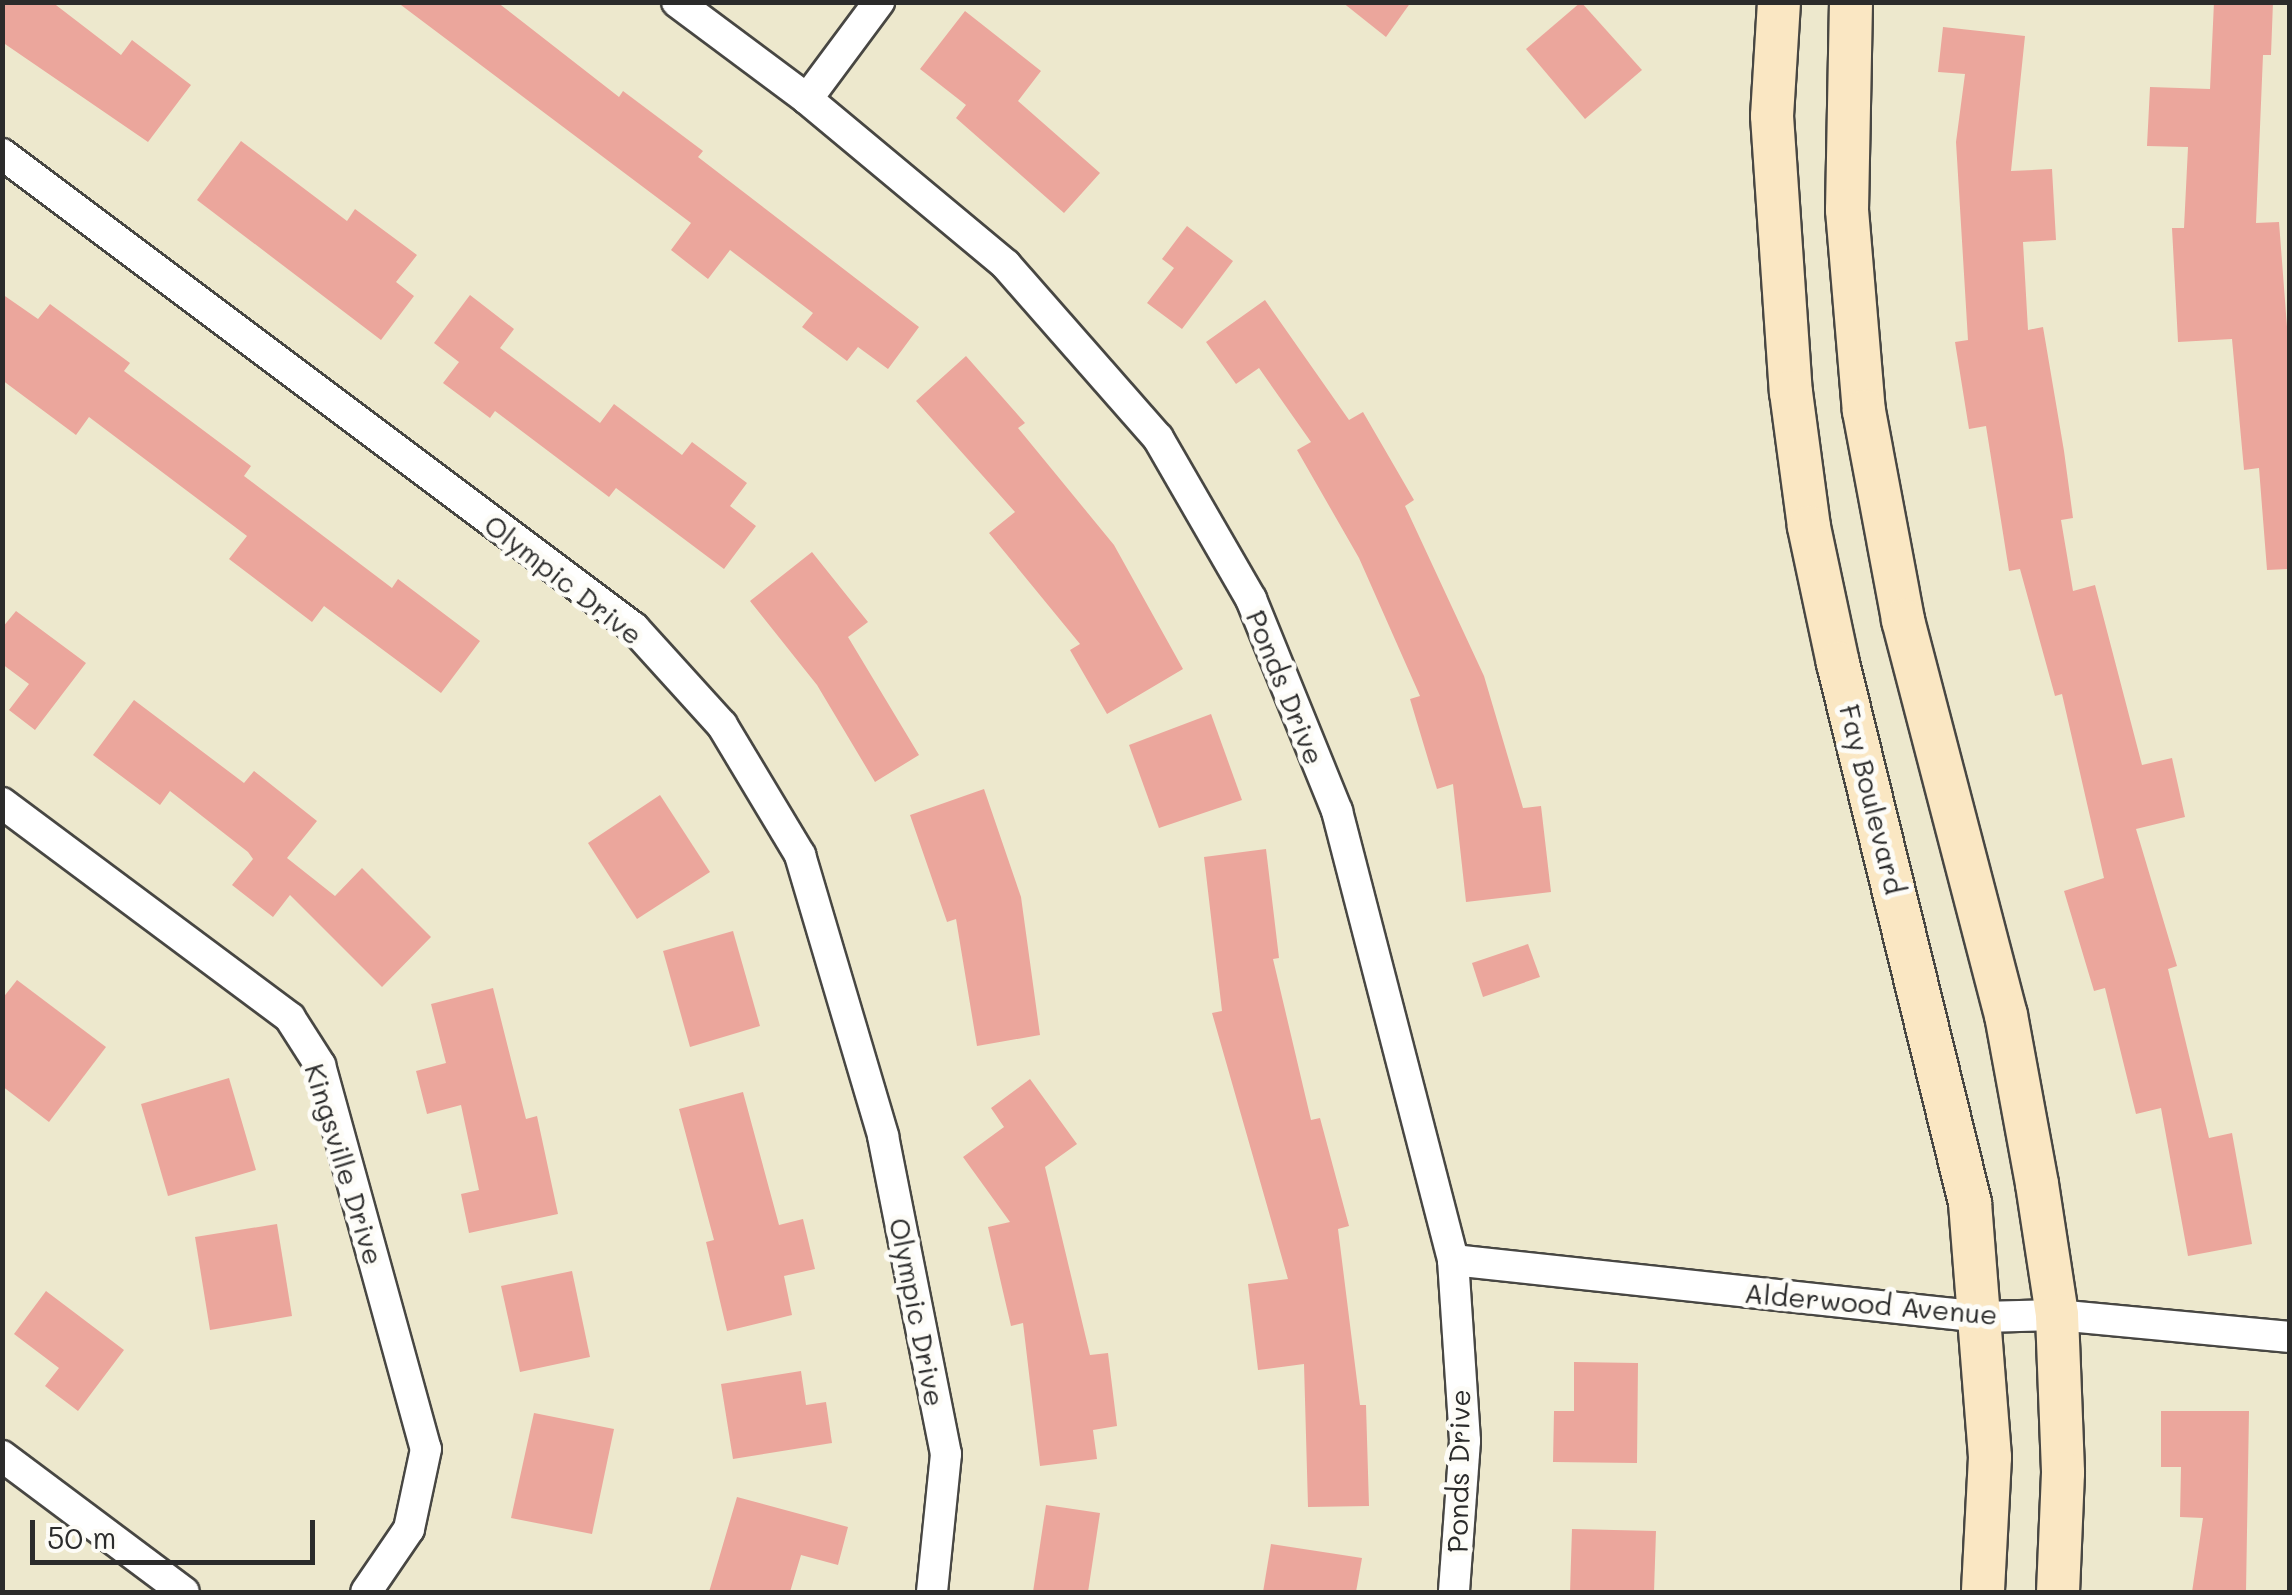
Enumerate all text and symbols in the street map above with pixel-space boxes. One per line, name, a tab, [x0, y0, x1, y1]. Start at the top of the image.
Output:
street label: Olympic Drive	[478, 507, 650, 651]
street label: Ponds Drive	[1240, 605, 1332, 769]
street label: Fay Boulevard	[1833, 701, 1913, 897]
street label: Kingsville Drive	[298, 1059, 392, 1269]
street label: Olympic Drive	[883, 1215, 953, 1409]
street label: Alderwood Avenue	[1743, 1275, 1999, 1331]
street label: Ponds Drive	[1440, 1389, 1476, 1553]
scale bar	[35, 1500, 320, 1562]
text: 50 m	[47, 1517, 117, 1557]

